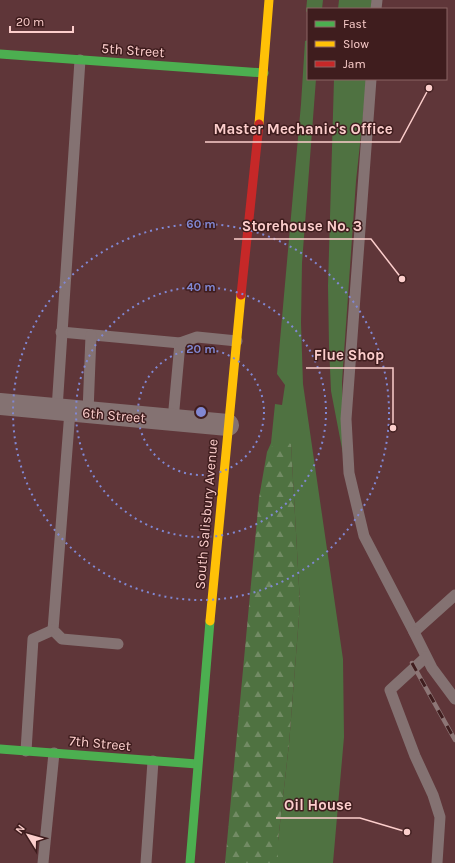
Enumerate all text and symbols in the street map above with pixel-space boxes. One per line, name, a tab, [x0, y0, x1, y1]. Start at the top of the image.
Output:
scale bar	[10, 8, 73, 34]
legend	[307, 8, 447, 80]
text: 20 m	[16, 15, 44, 29]
text: Fast	[343, 17, 367, 31]
text: Slow	[343, 37, 369, 51]
street label: 5th Street	[101, 40, 165, 61]
text: Jam	[343, 57, 366, 71]
callout: Master Mechanic's Office	[205, 115, 400, 142]
text: Master Mechanic's Office	[213, 120, 393, 138]
callout: Storehouse No. 3	[234, 212, 371, 239]
text: 60 m	[186, 217, 216, 231]
text: Storehouse No. 3	[242, 217, 362, 235]
text: 40 m	[186, 280, 216, 294]
callout: Flue Shop	[306, 341, 393, 368]
text: 20 m	[186, 342, 216, 356]
text: Flue Shop	[314, 346, 384, 364]
street label: 6th Street	[82, 404, 146, 427]
centre of rings	[194, 405, 208, 419]
street label: South Salisbury Avenue	[191, 438, 222, 590]
street label: 7th Street	[68, 732, 132, 755]
callout: Oil House	[276, 791, 360, 818]
text: Oil House	[284, 796, 352, 814]
north arrow	[8, 815, 48, 855]
text: N	[13, 822, 28, 836]

